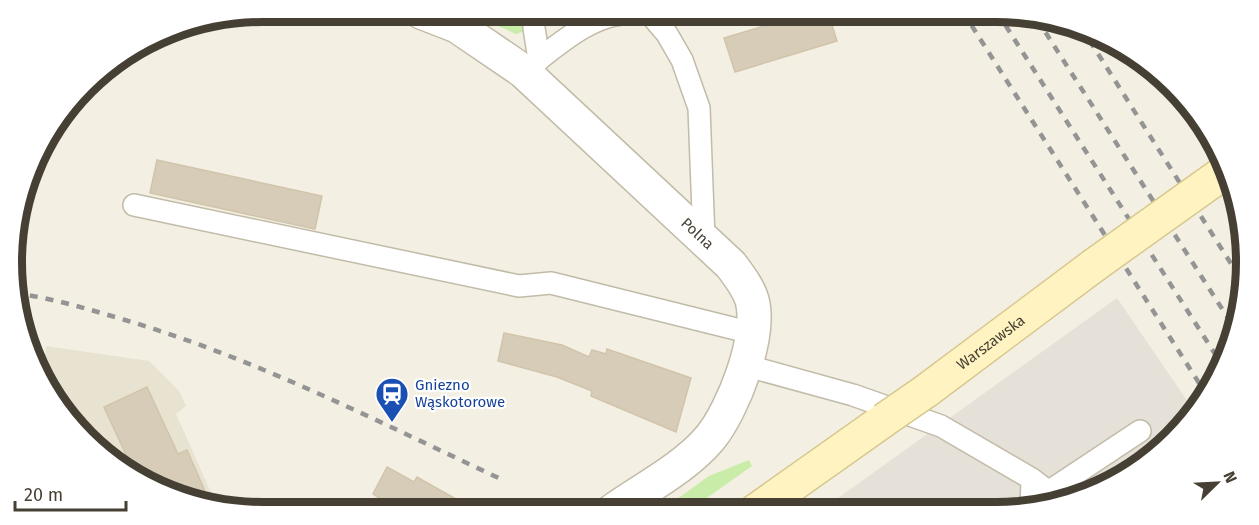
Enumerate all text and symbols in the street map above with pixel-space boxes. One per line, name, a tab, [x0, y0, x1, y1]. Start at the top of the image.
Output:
street label: Polna	[677, 214, 718, 253]
street label: Warszawska	[953, 311, 1028, 374]
station icon: Gniezno Wąskotorowe	[374, 376, 410, 423]
place label: Gniezno Wąskotorowe	[415, 376, 505, 411]
north arrow	[1187, 453, 1247, 513]
text: N	[1219, 468, 1241, 486]
scale bar	[15, 474, 126, 512]
text: 20 m	[24, 484, 63, 506]

